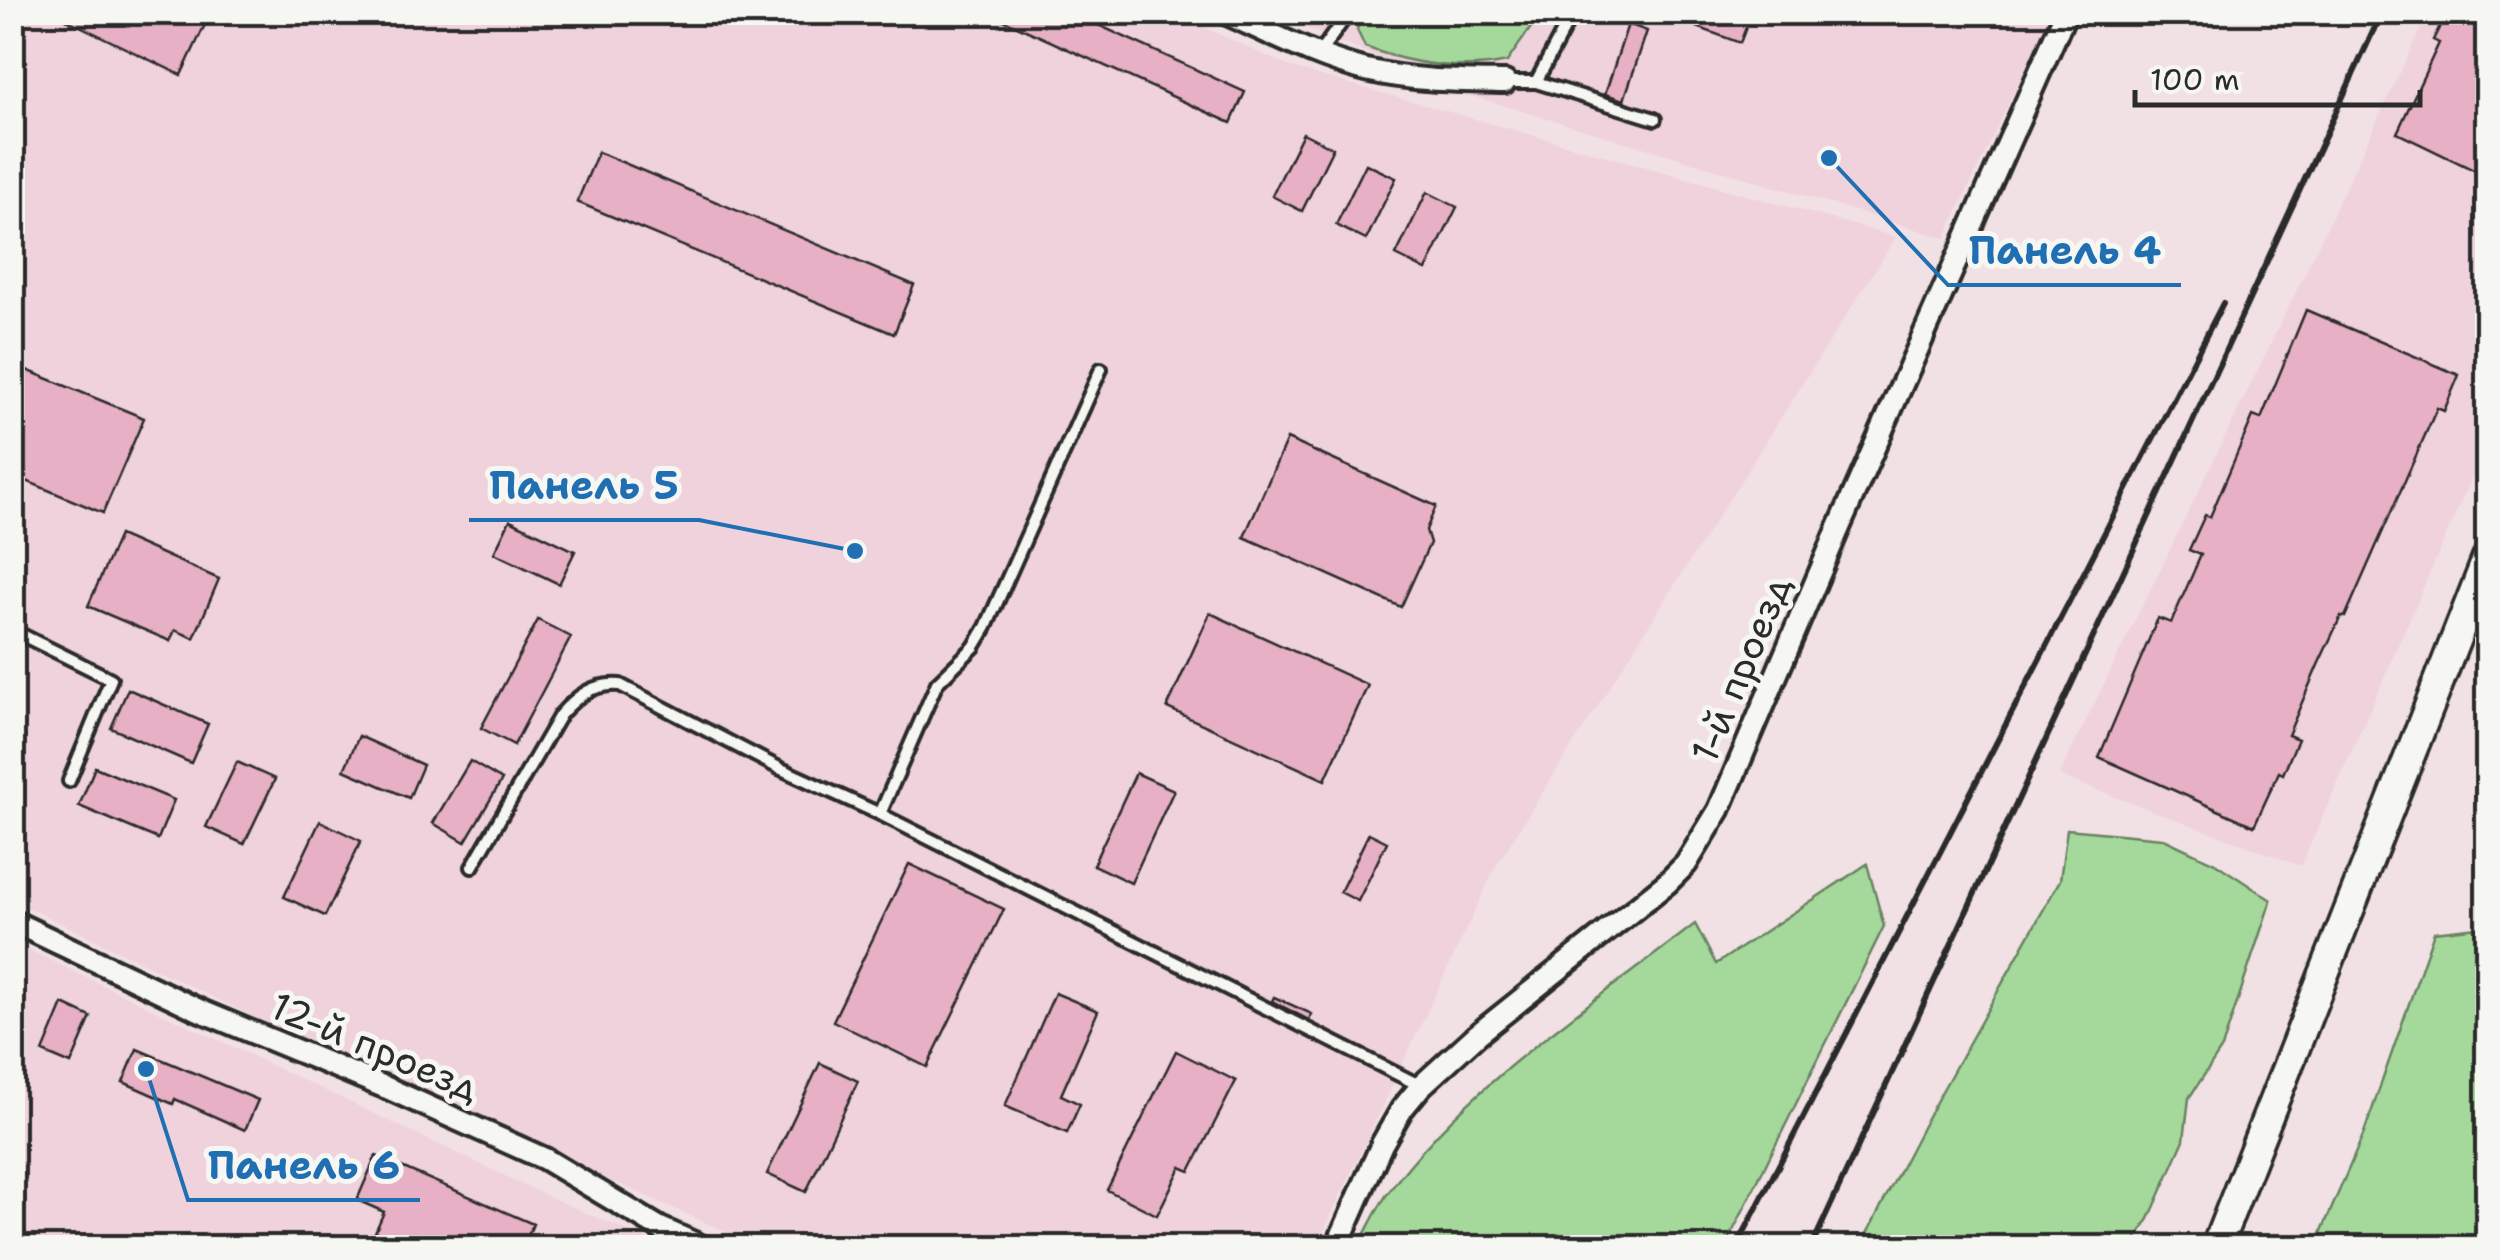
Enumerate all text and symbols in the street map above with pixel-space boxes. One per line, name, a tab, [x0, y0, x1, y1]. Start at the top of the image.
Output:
scale bar	[2135, 45, 2420, 107]
text: 100 m	[2150, 59, 2240, 100]
callout: Панель 4	[1948, 215, 2181, 285]
text: Панель 4	[1969, 223, 2161, 277]
callout: Панель 5	[469, 450, 699, 520]
text: Панель 5	[489, 458, 679, 512]
street label: 1-й проезд	[1678, 568, 1803, 770]
street label: 12-й проезд	[263, 980, 487, 1113]
callout: Панель 6	[188, 1130, 420, 1200]
text: Панель 6	[208, 1138, 400, 1192]

